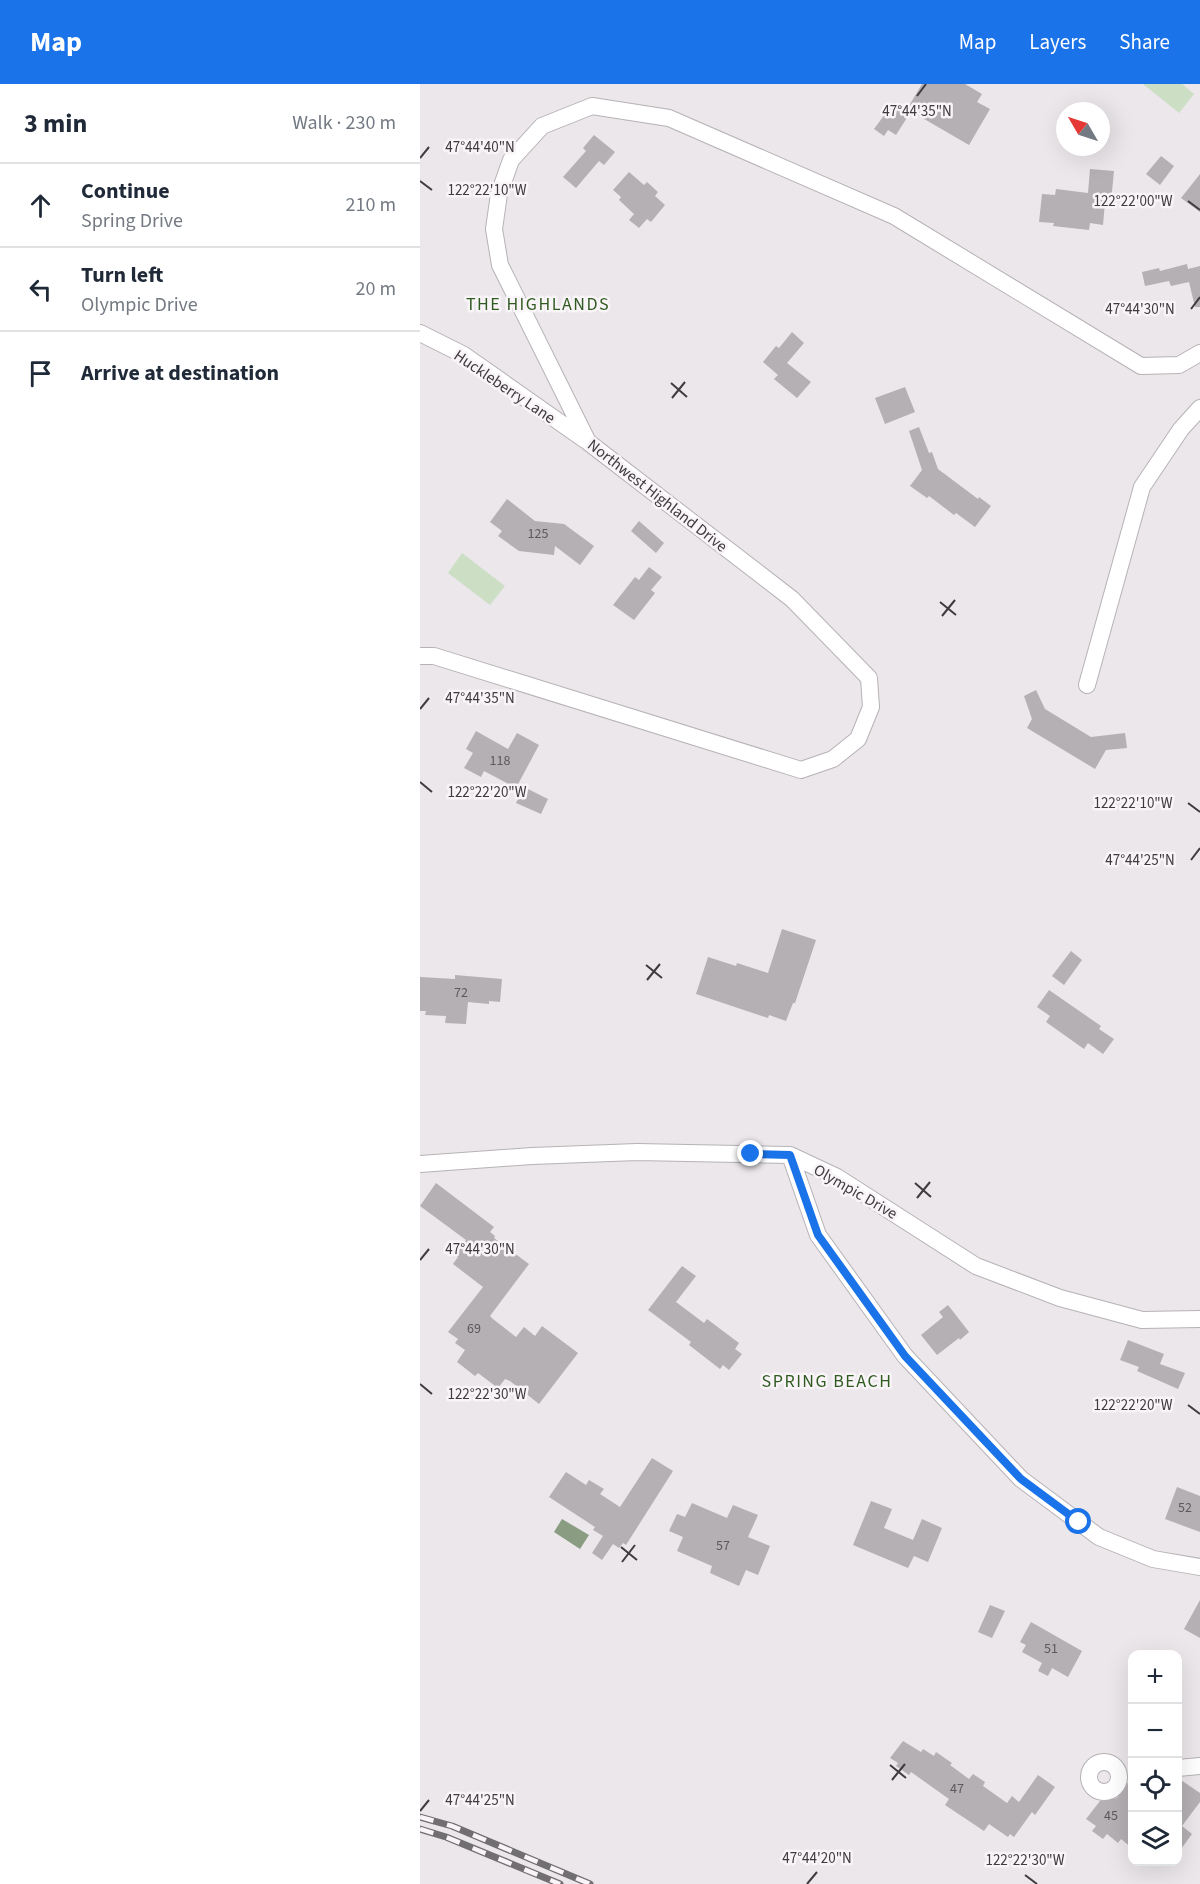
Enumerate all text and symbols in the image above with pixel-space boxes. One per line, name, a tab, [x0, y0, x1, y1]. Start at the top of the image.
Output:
text: Map	[30, 22, 82, 62]
text: Map	[959, 27, 996, 57]
text: Layers	[1029, 27, 1086, 57]
text: Share	[1119, 27, 1170, 57]
text: 47°44'35"N	[882, 101, 952, 122]
north arrow	[1056, 102, 1110, 156]
text: 3 min	[24, 105, 87, 142]
text: Walk · 230 m	[292, 109, 396, 137]
text: 47°44'40"N	[445, 137, 515, 158]
text: Continue	[81, 175, 170, 207]
text: 122°22'10"W	[447, 180, 527, 201]
icon: ahead	[24, 189, 57, 222]
text: 210 m	[346, 191, 396, 219]
text: 122°22'00"W	[1093, 191, 1173, 212]
text: Spring Drive	[81, 207, 183, 235]
text: Turn left	[81, 259, 163, 291]
icon: left	[24, 273, 57, 306]
text: 20 m	[356, 275, 396, 303]
text: Olympic Drive	[81, 291, 198, 319]
district label: THE HIGHLANDS	[466, 292, 610, 317]
text: 47°44'30"N	[1105, 299, 1175, 320]
street label: Huckleberry Lane	[449, 345, 559, 429]
icon: arrive	[24, 357, 57, 390]
text: Arrive at destination	[81, 357, 279, 389]
street label: Northwest Highland Drive	[583, 434, 732, 557]
house number: 125	[528, 524, 548, 544]
text: 47°44'35"N	[445, 688, 515, 709]
house number: 118	[490, 751, 510, 771]
text: 122°22'20"W	[447, 782, 527, 803]
text: 122°22'10"W	[1093, 793, 1173, 814]
text: 47°44'25"N	[1105, 850, 1175, 871]
house number: 72	[454, 983, 468, 1003]
route end	[737, 1140, 763, 1166]
street label: Olympic Drive	[810, 1159, 902, 1225]
text: 47°44'30"N	[445, 1239, 515, 1260]
house number: 69	[467, 1319, 481, 1339]
district label: SPRING BEACH	[762, 1369, 892, 1394]
text: 122°22'30"W	[447, 1384, 527, 1405]
text: 122°22'20"W	[1093, 1395, 1173, 1416]
house number: 52	[1178, 1498, 1192, 1518]
route start	[1065, 1508, 1091, 1534]
house number: 57	[716, 1536, 730, 1556]
house number: 51	[1044, 1639, 1058, 1659]
map controls	[1128, 1650, 1182, 1866]
button: +	[1128, 1650, 1182, 1704]
button: −	[1128, 1704, 1182, 1758]
button: locate	[1128, 1758, 1182, 1812]
house number: 47	[950, 1779, 964, 1799]
text: 47°44'25"N	[445, 1790, 515, 1811]
house number: 45	[1104, 1806, 1118, 1826]
button: layers	[1128, 1812, 1182, 1866]
text: 47°44'20"N	[782, 1848, 852, 1869]
text: 122°22'30"W	[985, 1850, 1065, 1871]

